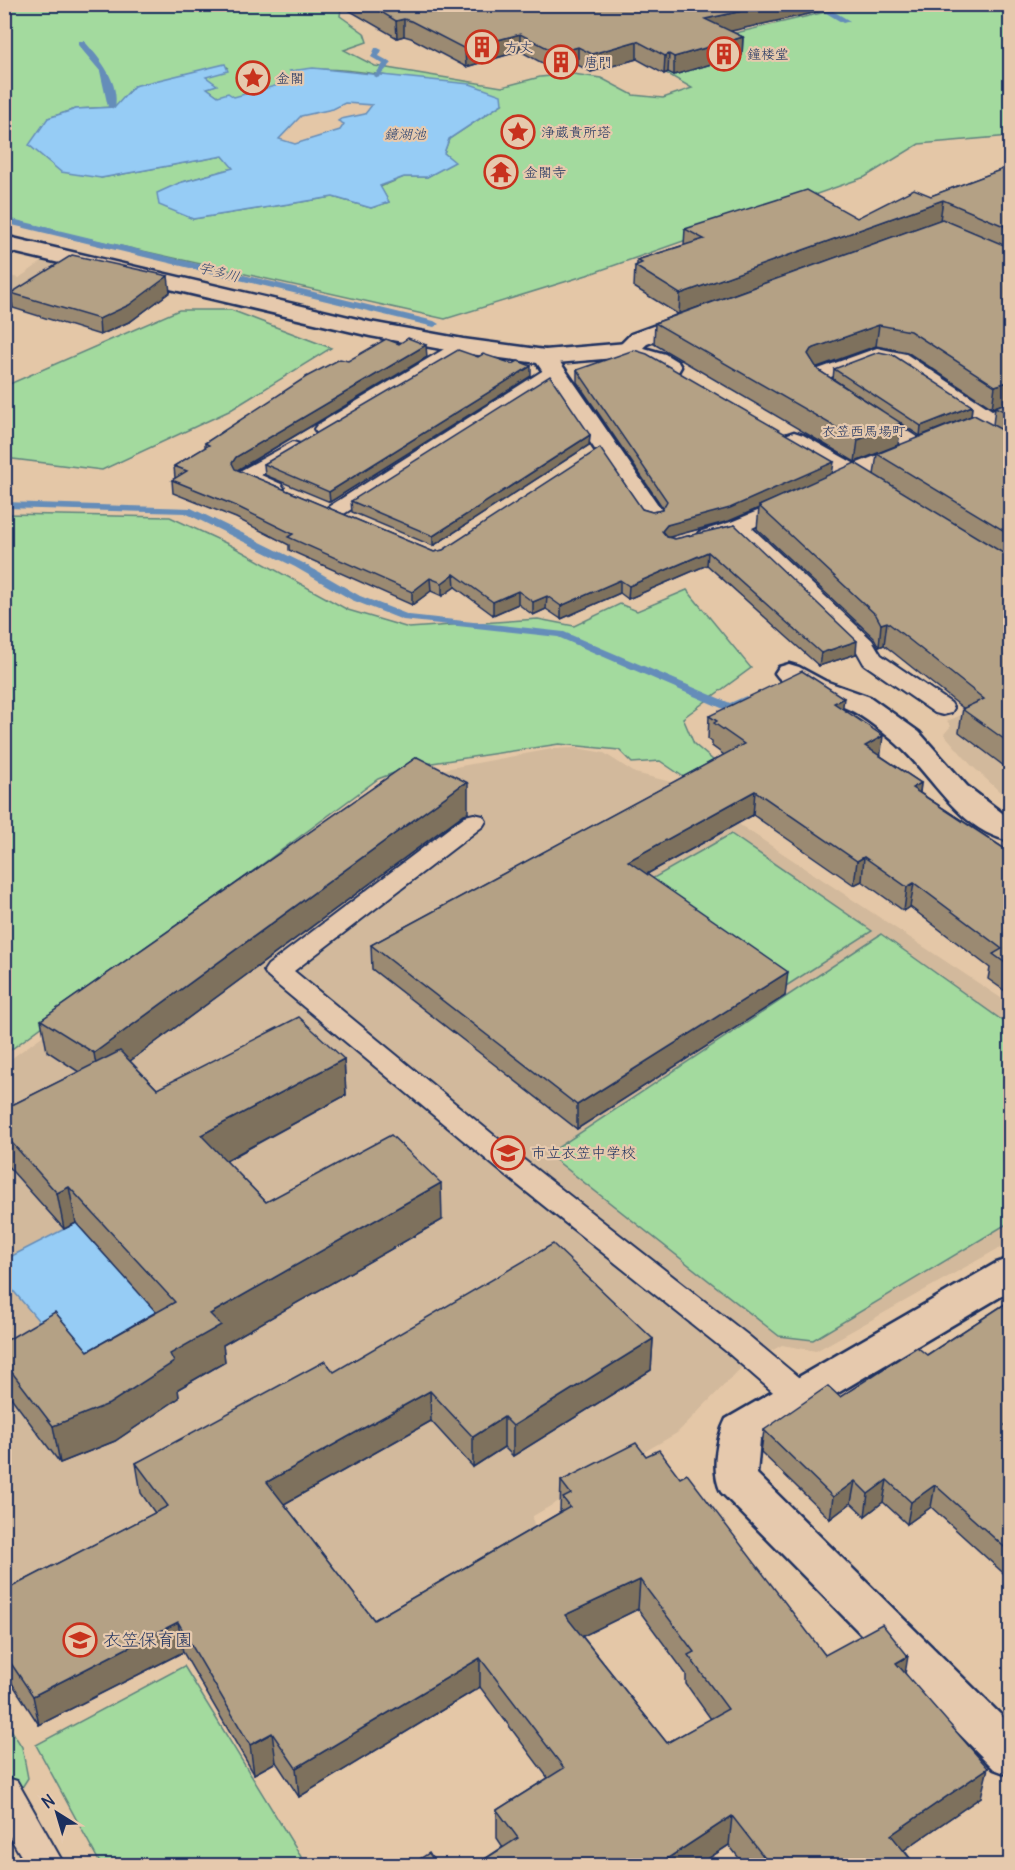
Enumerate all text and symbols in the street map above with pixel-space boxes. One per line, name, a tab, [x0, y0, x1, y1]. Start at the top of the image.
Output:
building icon: 方丈	[464, 29, 500, 65]
building icon: 鐘楼堂	[706, 36, 742, 72]
place label: 方丈	[505, 38, 533, 56]
building icon: 唐門	[543, 44, 579, 80]
place label: 鐘楼堂	[747, 45, 789, 63]
place label: 唐門	[584, 53, 612, 71]
place icon: 金閣	[235, 60, 271, 96]
place label: 金閣	[276, 69, 304, 87]
place icon: 浄蔵貴所塔	[500, 114, 536, 150]
place label: 浄蔵貴所塔	[541, 123, 611, 141]
water label: 鏡湖池	[384, 125, 427, 143]
temple icon: 金閣寺	[483, 154, 519, 190]
place label: 金閣寺	[524, 163, 566, 181]
water label: 宇多川	[196, 258, 242, 286]
district label: 衣笠西馬場町	[822, 422, 906, 440]
school or university icon: 市立衣笠中学校	[490, 1135, 526, 1171]
place label: 市立衣笠中学校	[531, 1143, 636, 1162]
school or university icon: 衣笠保育園	[62, 1622, 98, 1658]
place label: 衣笠保育園	[103, 1628, 193, 1651]
north arrow	[27, 1783, 87, 1843]
text: N	[38, 1790, 58, 1812]

